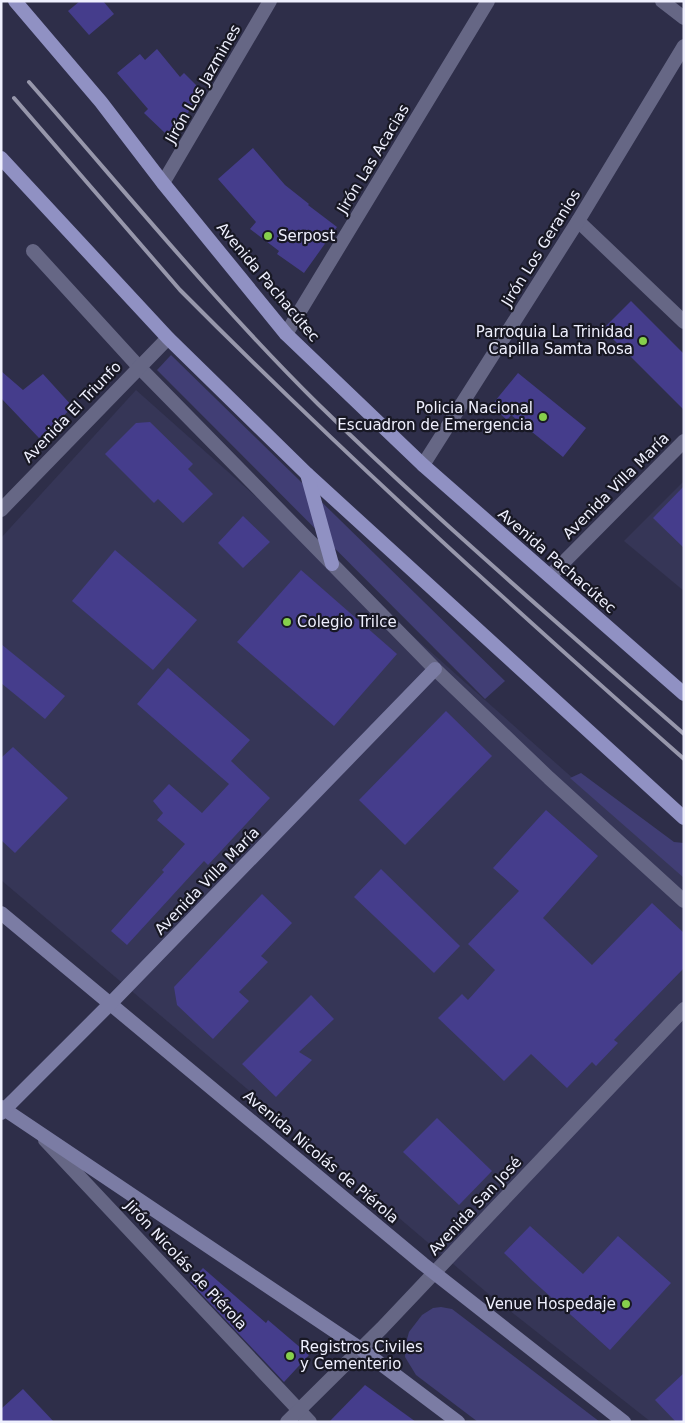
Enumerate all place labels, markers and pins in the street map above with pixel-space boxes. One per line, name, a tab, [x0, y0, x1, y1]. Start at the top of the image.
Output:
place label: Serpost	[278, 227, 335, 245]
marker: Serpost	[262, 230, 274, 242]
place label: Parroquia La Trinidad Capilla Samta Rosa	[476, 323, 633, 358]
marker: Parroquia La Trinidad Capilla Samta Rosa	[637, 335, 649, 347]
place label: Policia Nacional Escuadron de Emergencia	[337, 399, 533, 434]
marker: Policia Nacional Escuadron de Emergencia	[537, 411, 549, 423]
place label: Colegio Trilce	[297, 613, 397, 631]
marker: Colegio Trilce	[281, 616, 293, 628]
place label: Venue Hospedaje	[486, 1295, 616, 1313]
marker: Venue Hospedaje	[620, 1298, 632, 1310]
place label: Registros Civiles y Cementerio	[300, 1338, 423, 1373]
marker: Registros Civiles y Cementerio	[284, 1350, 296, 1362]

